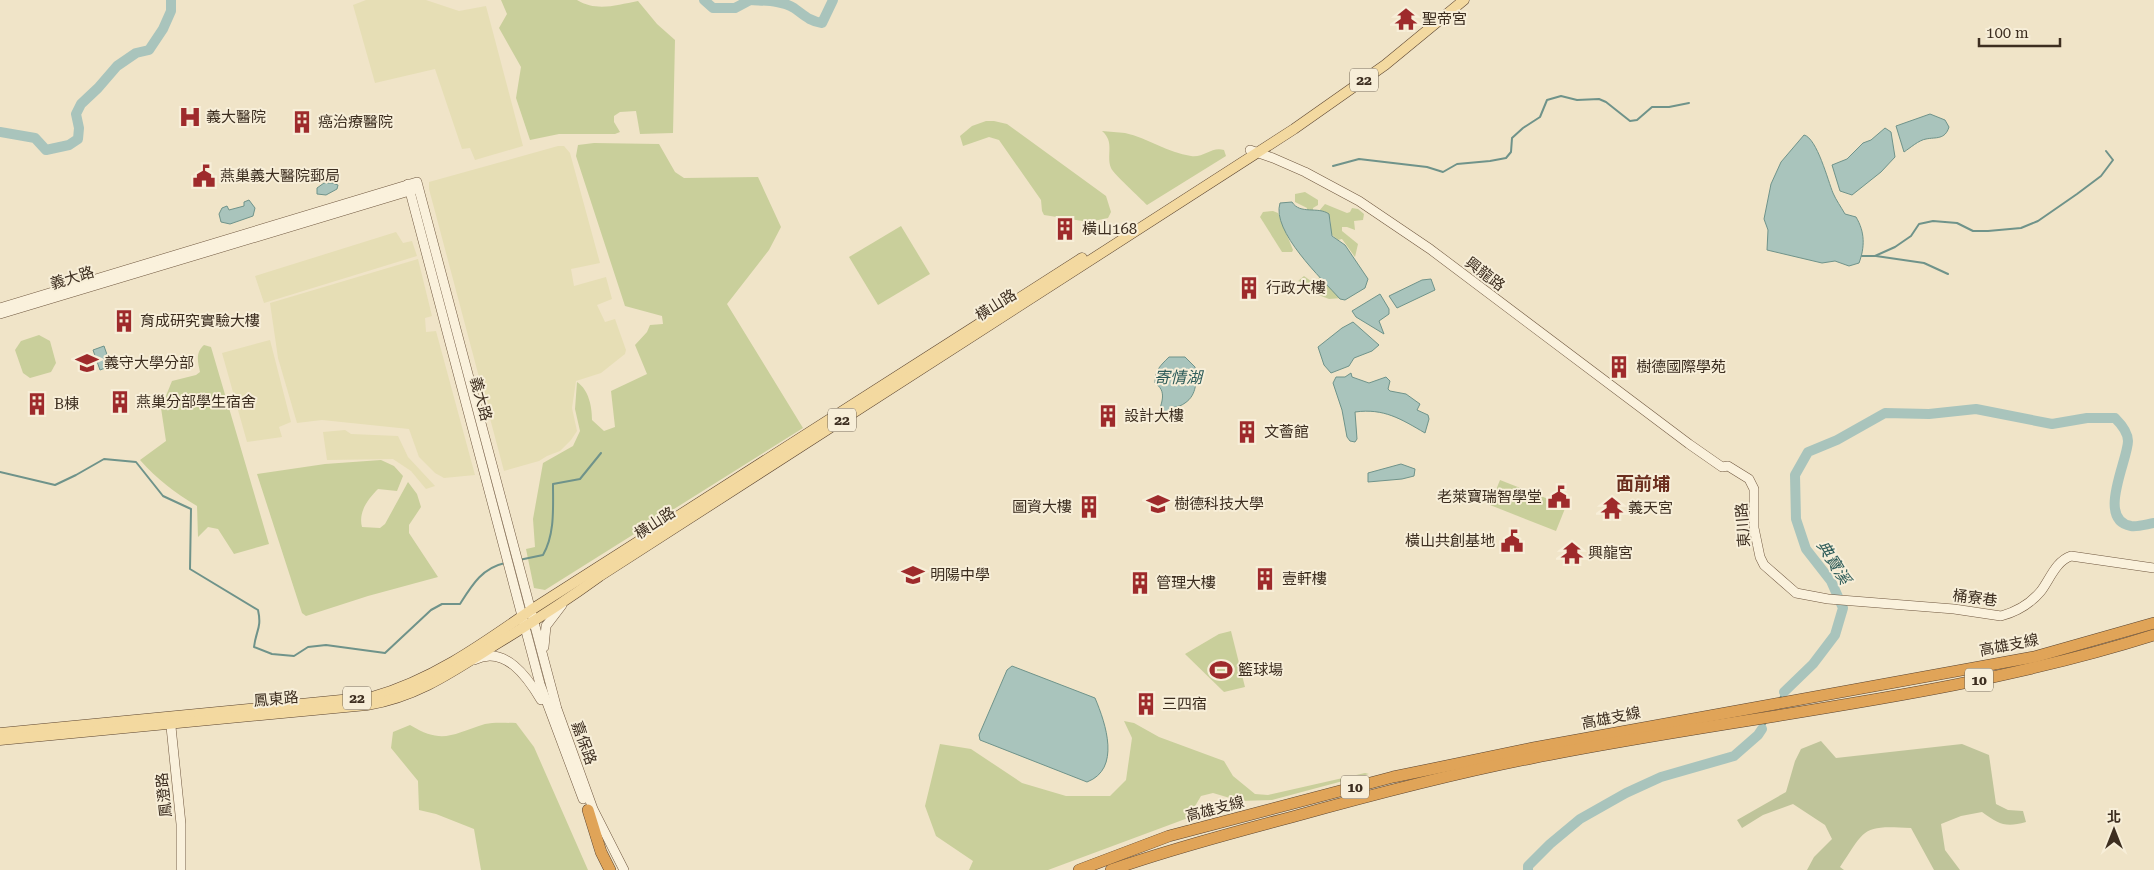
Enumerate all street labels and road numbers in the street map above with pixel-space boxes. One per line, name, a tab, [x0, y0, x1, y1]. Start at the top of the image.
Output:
road number: 22	[1350, 68, 1378, 92]
street label: 興龍路	[1462, 253, 1508, 295]
street label: 義大路	[48, 263, 96, 293]
street label: 橫山路	[972, 285, 1020, 325]
street label: 義大路	[466, 375, 496, 423]
road number: 22	[828, 408, 856, 432]
street label: 東川路	[1732, 502, 1754, 548]
street label: 橫山路	[631, 503, 679, 543]
street label: 桶寮巷	[1952, 586, 1998, 610]
street label: 高雄支線	[1978, 630, 2040, 660]
road number: 10	[1965, 668, 1993, 692]
road number: 22	[343, 686, 371, 710]
street label: 鳳東路	[253, 688, 299, 710]
street label: 高雄支線	[1580, 703, 1642, 733]
street label: 嘉保路	[568, 719, 600, 767]
street label: 鳳澄路	[153, 772, 175, 818]
road number: 10	[1341, 776, 1369, 799]
street label: 高雄支線	[1184, 793, 1246, 825]

